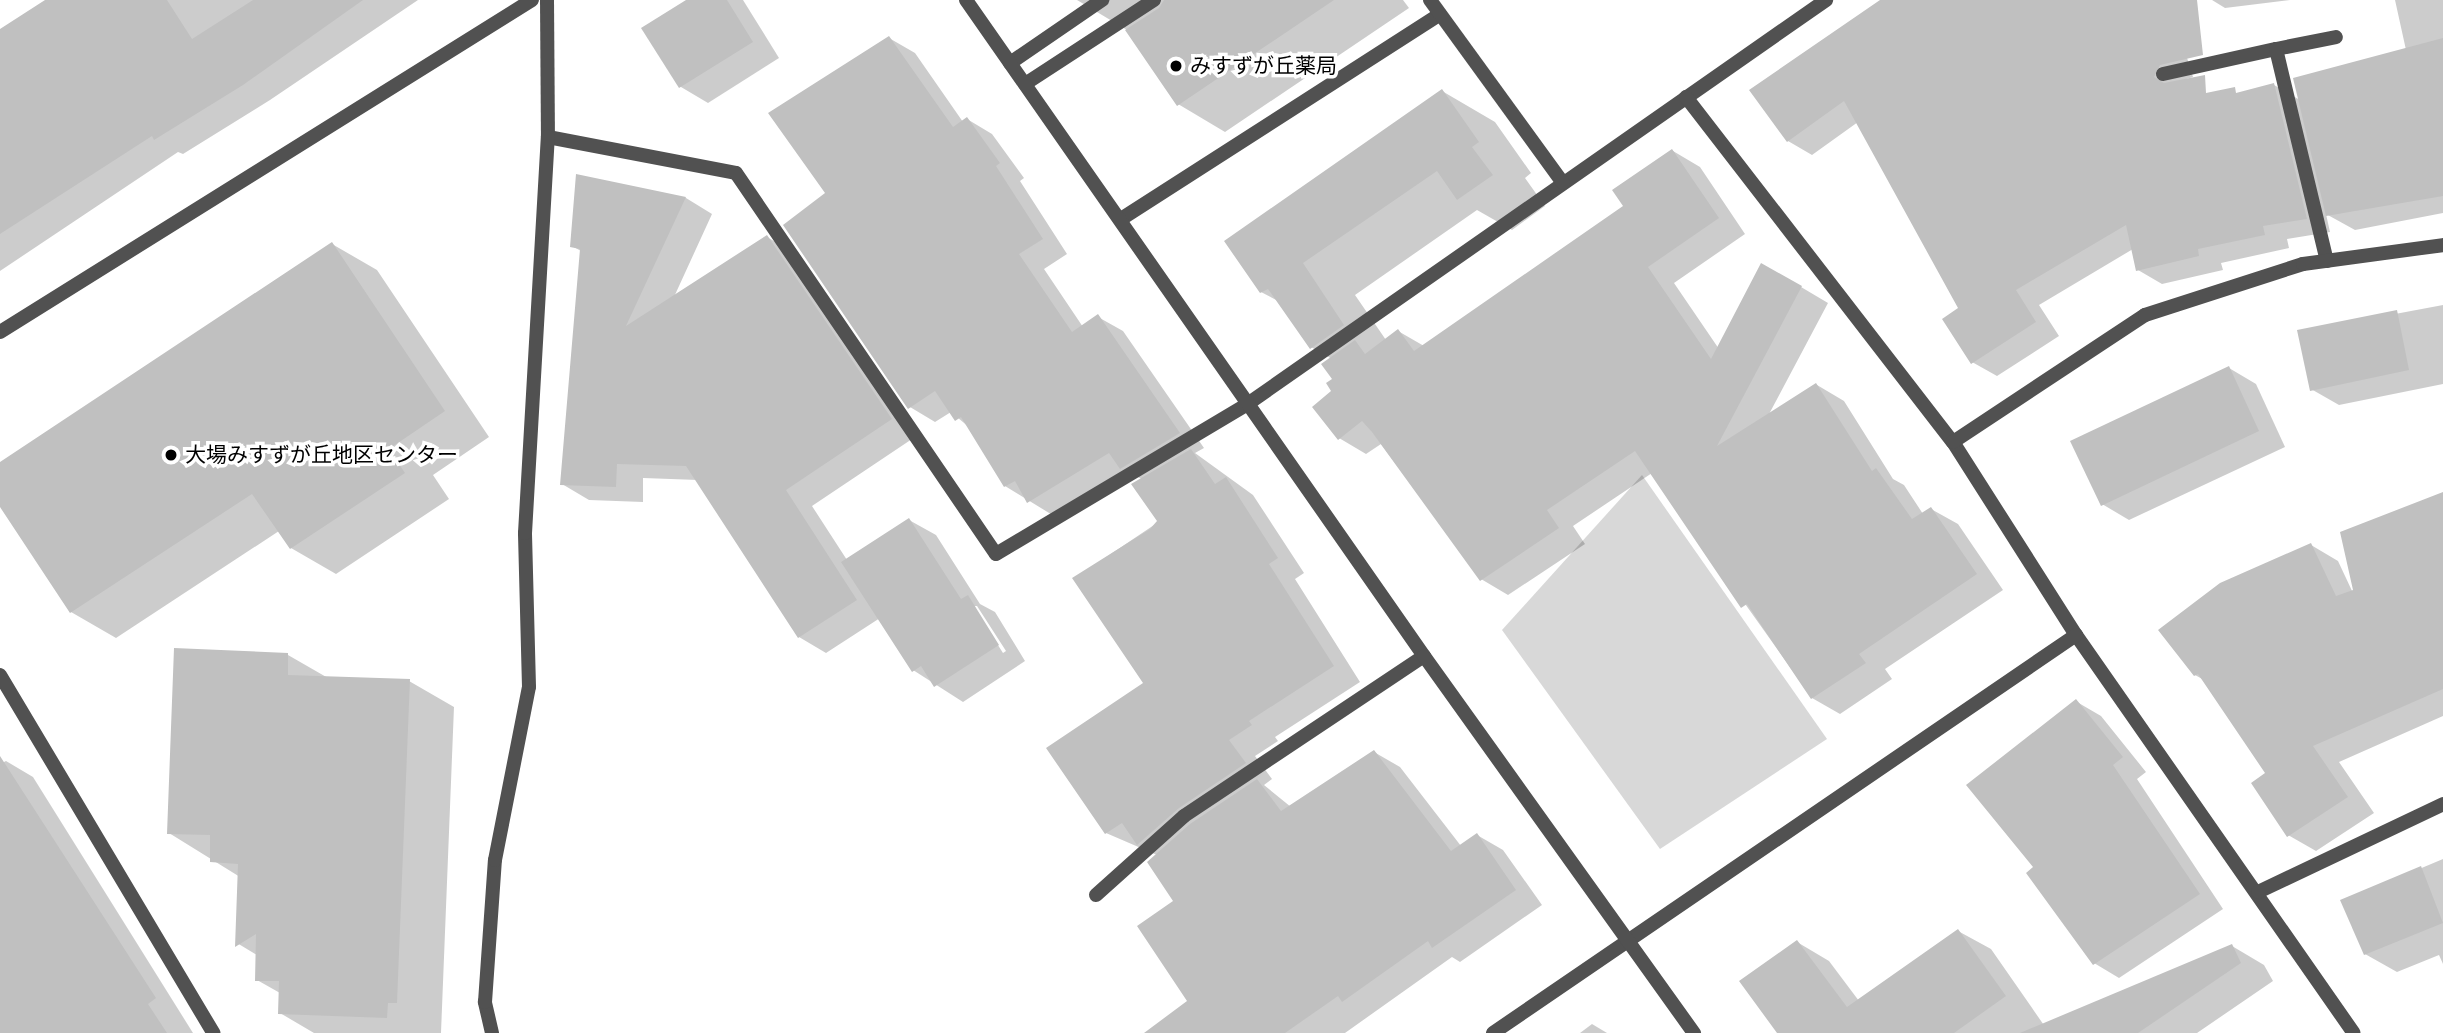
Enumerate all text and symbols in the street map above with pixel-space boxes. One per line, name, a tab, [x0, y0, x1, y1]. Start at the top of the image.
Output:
place label: みすずが丘薬局	[1190, 53, 1337, 79]
marker: みすずが丘薬局	[1168, 58, 1184, 74]
place label: 大場みすずが丘地区センター	[185, 442, 458, 468]
marker: 大場みすずが丘地区センター	[163, 447, 179, 463]

